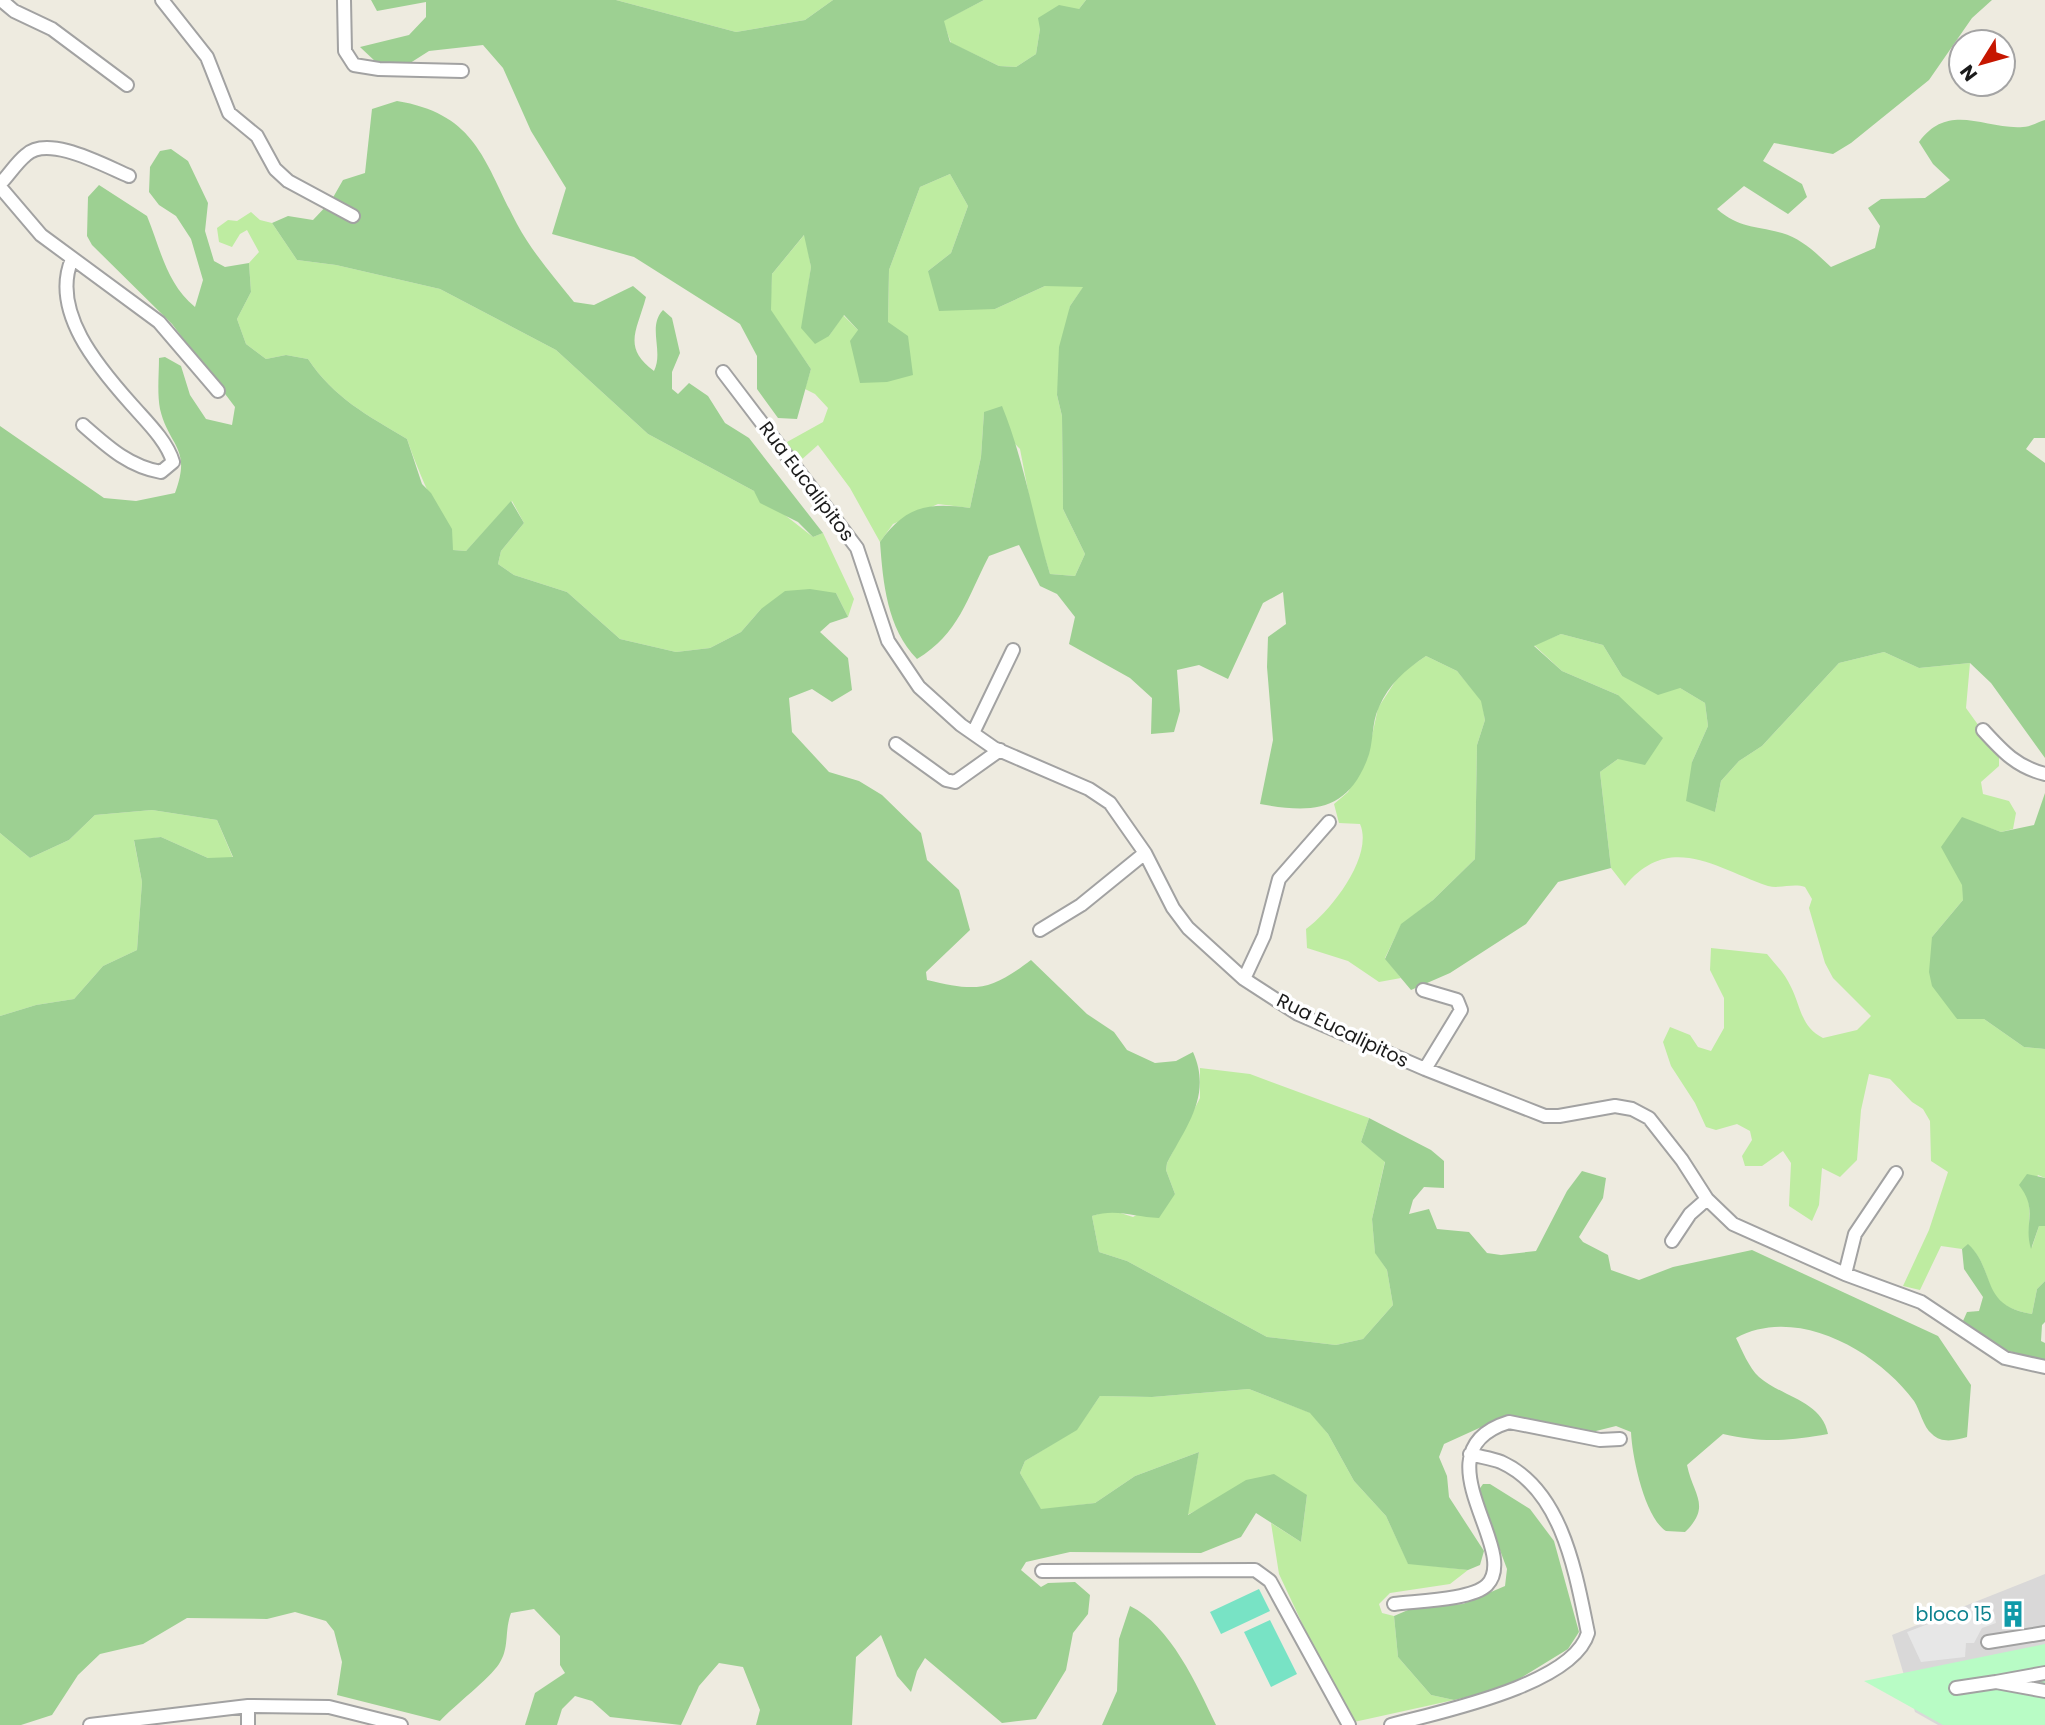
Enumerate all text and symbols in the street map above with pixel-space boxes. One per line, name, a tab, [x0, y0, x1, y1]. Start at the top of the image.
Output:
north arrow	[1947, 28, 2017, 98]
text: N	[1954, 59, 1984, 87]
street label: Rua Eucalipitos	[753, 416, 861, 547]
street label: Rua Eucalipitos	[1272, 987, 1413, 1074]
building icon: bloco 15	[1998, 1599, 2028, 1629]
place label: bloco 15	[1916, 1601, 1992, 1628]

